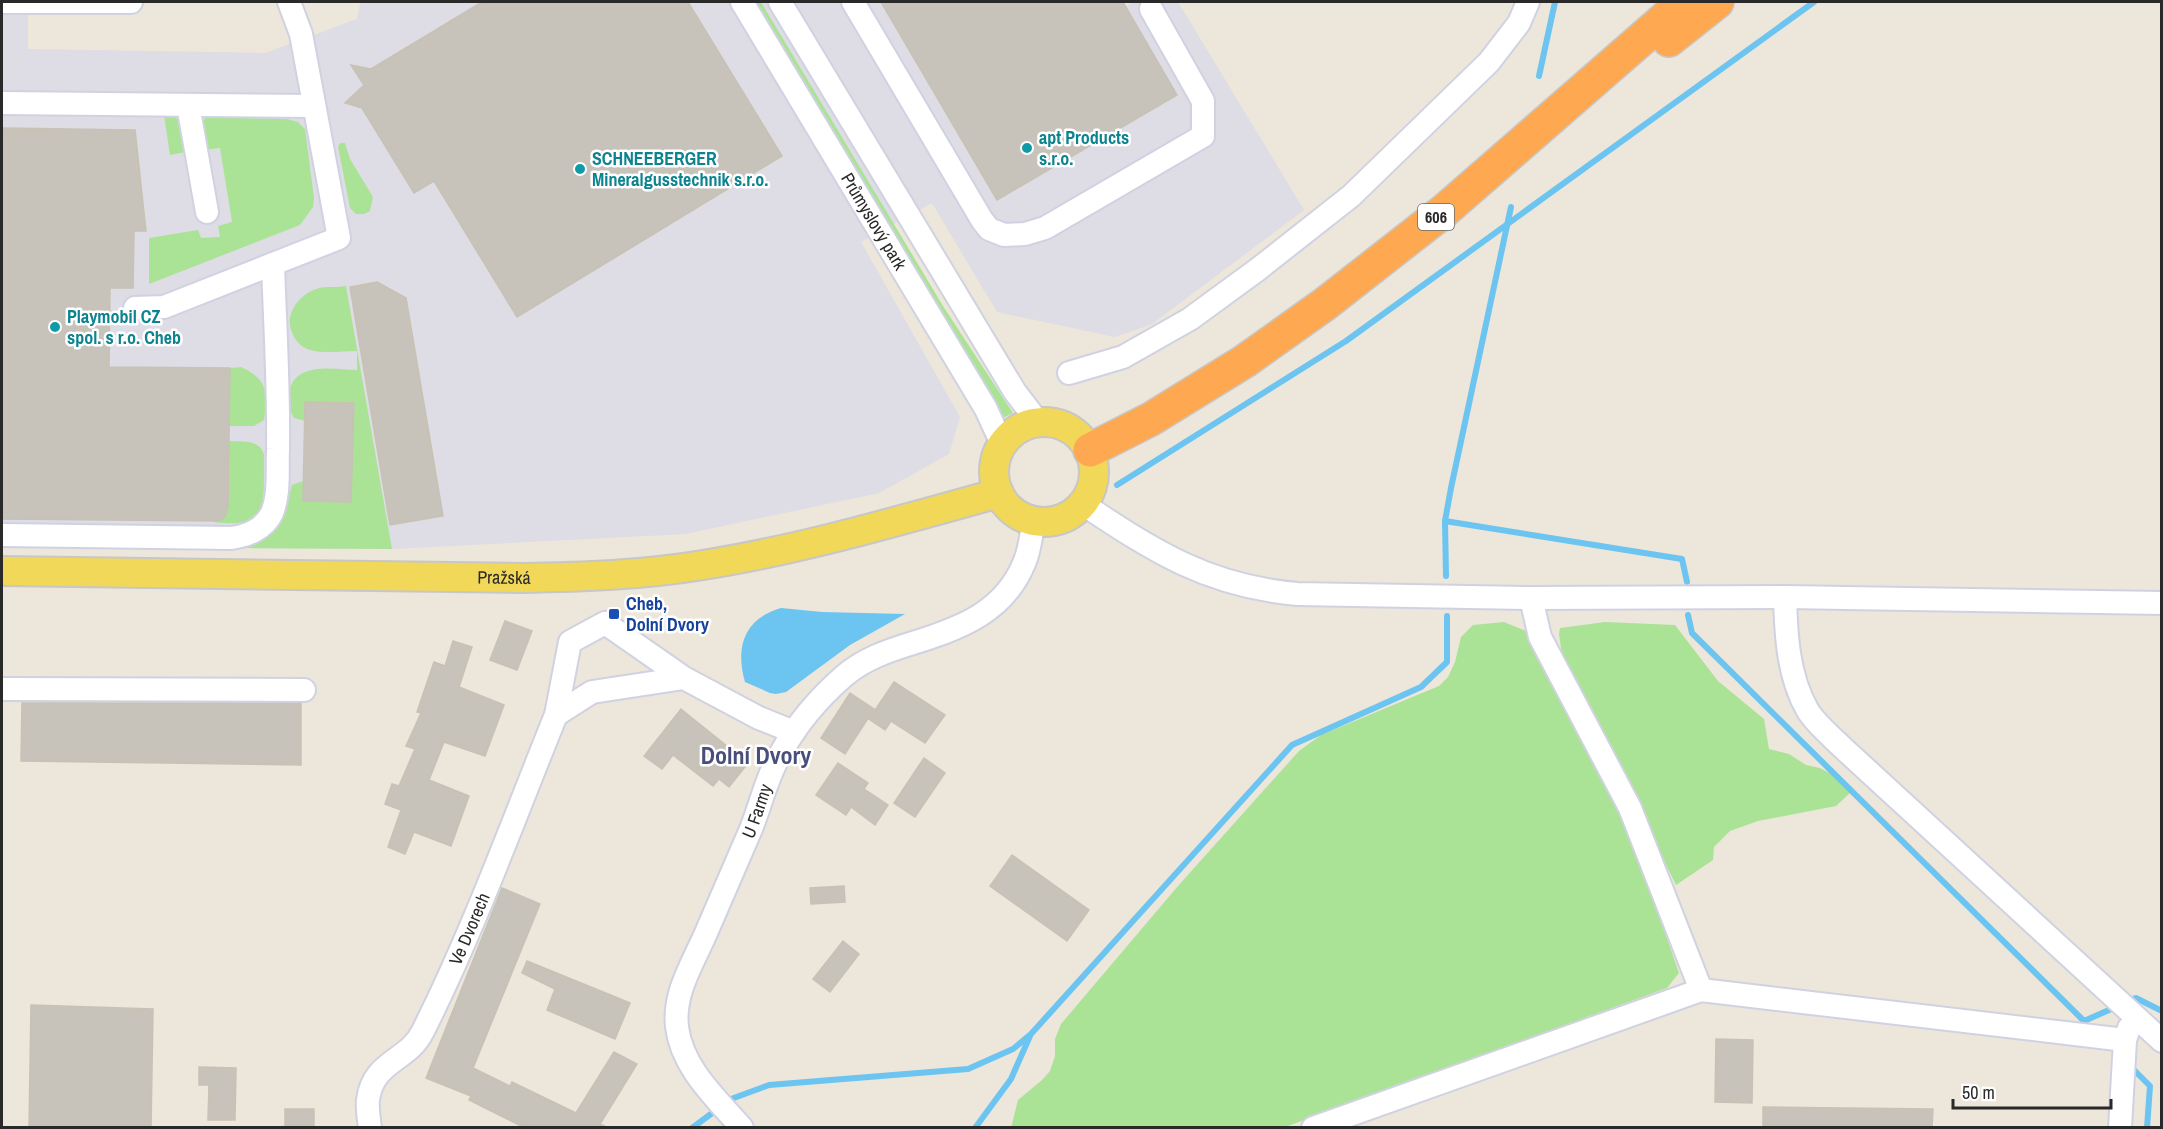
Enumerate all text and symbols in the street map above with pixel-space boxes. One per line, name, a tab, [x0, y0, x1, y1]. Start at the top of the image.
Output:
place label: apt Products s.r.o.	[1039, 125, 1129, 171]
marker: apt Products s.r.o.	[1020, 141, 1034, 155]
place label: SCHNEEBERGER Mineralgusstechnik s.r.o.	[592, 146, 768, 192]
marker: SCHNEEBERGER Mineralgusstechnik s.r.o.	[573, 162, 587, 176]
street label: Průmyslový park	[835, 168, 913, 275]
road number: 606	[1418, 204, 1454, 230]
place label: Playmobil CZ spol. s r.o. Cheb	[67, 304, 181, 350]
marker: Playmobil CZ spol. s r.o. Cheb	[48, 320, 62, 334]
street label: Pražská	[477, 564, 531, 590]
place label: Cheb, Dolní Dvory	[626, 591, 710, 637]
marker: Cheb, Dolní Dvory	[607, 607, 621, 621]
district label: Dolní Dvory	[701, 739, 811, 771]
street label: U Farmy	[735, 780, 778, 842]
street label: Ve Dvorech	[443, 889, 496, 969]
scale bar	[1953, 1072, 2110, 1110]
text: 50 m	[1962, 1080, 1995, 1105]

